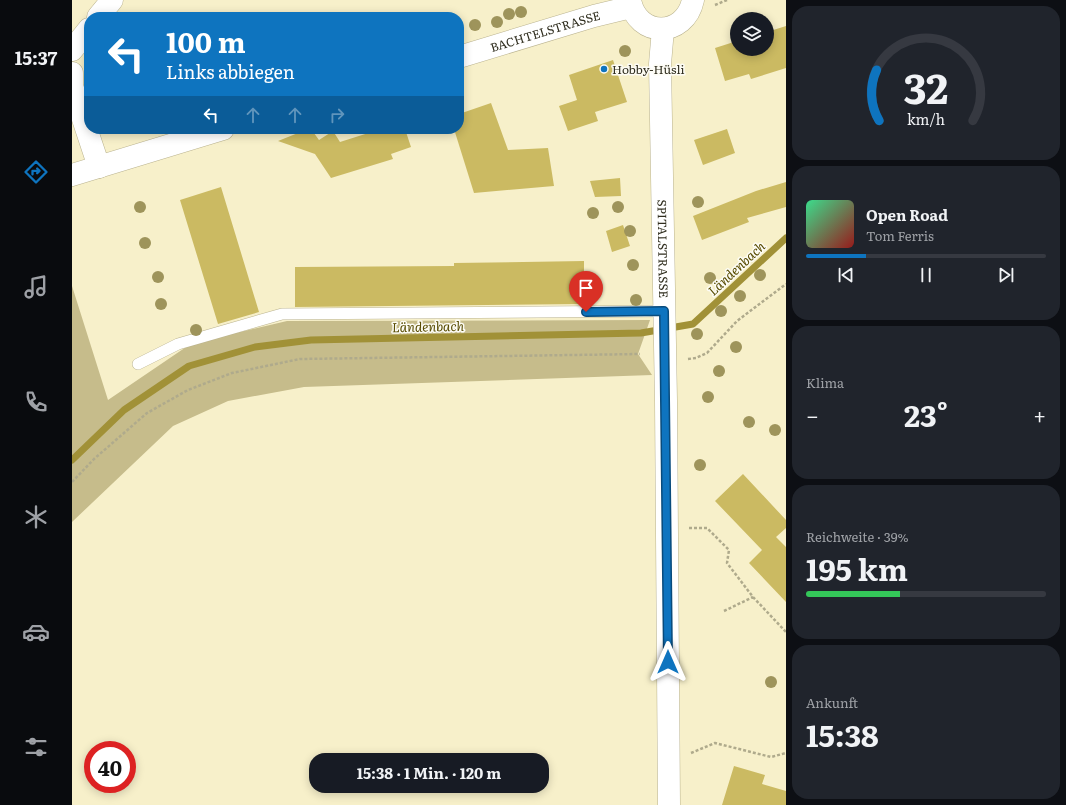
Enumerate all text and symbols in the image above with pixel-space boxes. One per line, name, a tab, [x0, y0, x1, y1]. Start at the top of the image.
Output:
street label: BACHTELSTRASSE	[488, 6, 602, 56]
map controls	[730, 12, 774, 56]
button: layers	[730, 12, 774, 56]
text: 100 m	[166, 20, 246, 62]
icon: left	[100, 28, 152, 80]
text: 15:37	[15, 44, 57, 71]
text: 32	[904, 55, 948, 117]
text: Links abbiegen	[166, 58, 295, 85]
place label: Hobby-Hüsli	[612, 60, 684, 78]
marker: Hobby-Hüsli	[599, 64, 609, 74]
icon: left	[200, 104, 222, 126]
icon: ahead	[242, 104, 264, 126]
icon: ahead	[284, 104, 306, 126]
icon: right	[326, 104, 348, 126]
text: km/h	[907, 107, 946, 128]
icon: directions	[22, 158, 50, 186]
street label: SPITALSTRASSE	[653, 199, 673, 299]
text: Open Road	[866, 203, 948, 226]
text: Tom Ferris	[866, 226, 934, 245]
water label: Ländenbach	[703, 236, 769, 299]
icon: previous	[835, 264, 857, 286]
icon: pause	[915, 264, 937, 286]
icon: next	[995, 264, 1017, 286]
pin	[569, 271, 603, 312]
icon: music	[22, 273, 50, 301]
icon: arrive	[575, 277, 597, 299]
water label: Ländenbach	[392, 316, 465, 336]
text: Klima	[806, 373, 844, 392]
icon: phone	[22, 388, 50, 416]
text: 23°	[904, 392, 948, 436]
text: −	[806, 398, 819, 431]
text: +	[1033, 398, 1046, 431]
icon: climate	[22, 503, 50, 531]
text: Reichweite · 39%	[806, 527, 909, 546]
text: 195 km	[806, 546, 908, 590]
icon: car	[22, 618, 50, 646]
position arrow	[647, 641, 689, 683]
text: Ankunft	[806, 693, 858, 712]
text: 15:38	[806, 712, 879, 756]
icon: filters	[22, 733, 50, 761]
speed limit sign: 40	[84, 741, 136, 793]
text: 15:38 · 1 Min. · 120 m	[357, 761, 501, 784]

